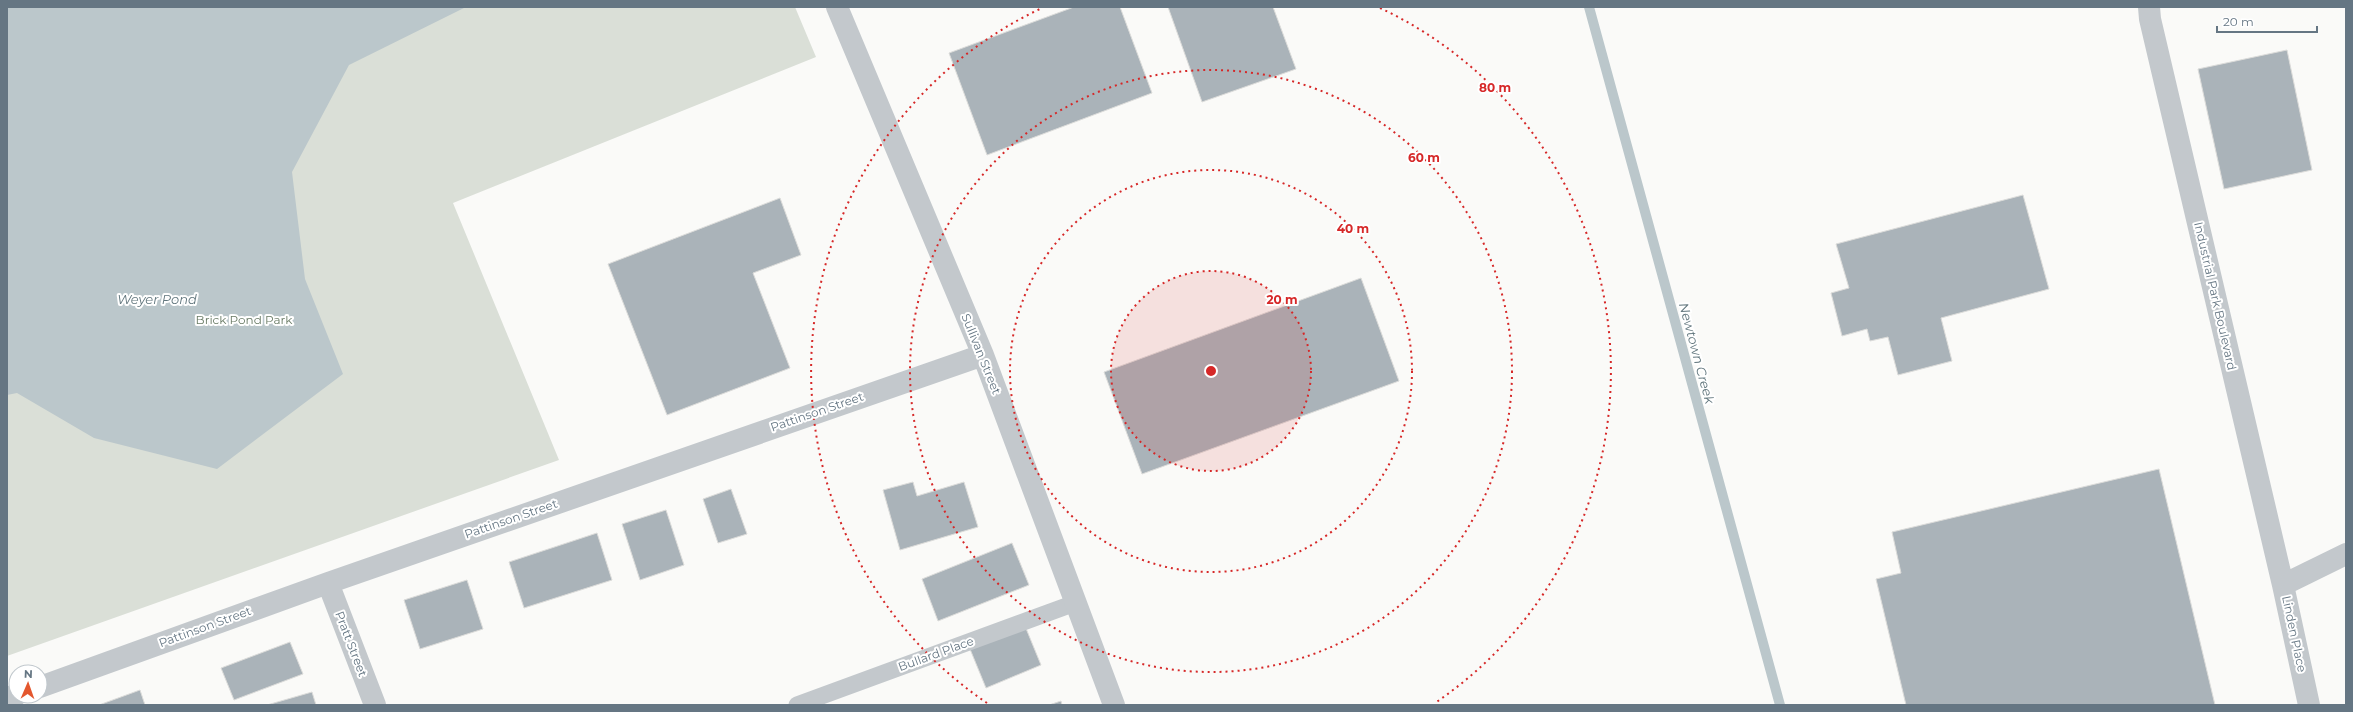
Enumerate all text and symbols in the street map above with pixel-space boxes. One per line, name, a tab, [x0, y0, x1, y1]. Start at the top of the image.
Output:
scale bar	[2217, 8, 2317, 34]
text: 20 m	[2223, 14, 2254, 29]
text: 80 m	[1479, 80, 1511, 95]
text: 60 m	[1408, 150, 1440, 165]
street label: Industrial Park Boulevard	[2191, 220, 2240, 372]
text: 40 m	[1337, 221, 1369, 236]
water label: Weyer Pond	[117, 291, 197, 307]
text: 20 m	[1266, 292, 1298, 307]
water label: Newtown Creek	[1676, 301, 1719, 407]
street label: Sullivan Street	[958, 311, 1005, 397]
park label: Brick Pond Park	[196, 312, 293, 327]
centre of rings	[1204, 364, 1218, 378]
street label: Pattinson Street	[768, 389, 865, 434]
street label: Pattinson Street	[462, 496, 559, 541]
street label: Linden Place	[2279, 594, 2310, 674]
street label: Pattinson Street	[157, 603, 253, 650]
street label: Pratt Street	[332, 609, 371, 679]
street label: Bullard Place	[896, 633, 976, 674]
north arrow	[8, 664, 48, 704]
text: N	[24, 667, 33, 681]

